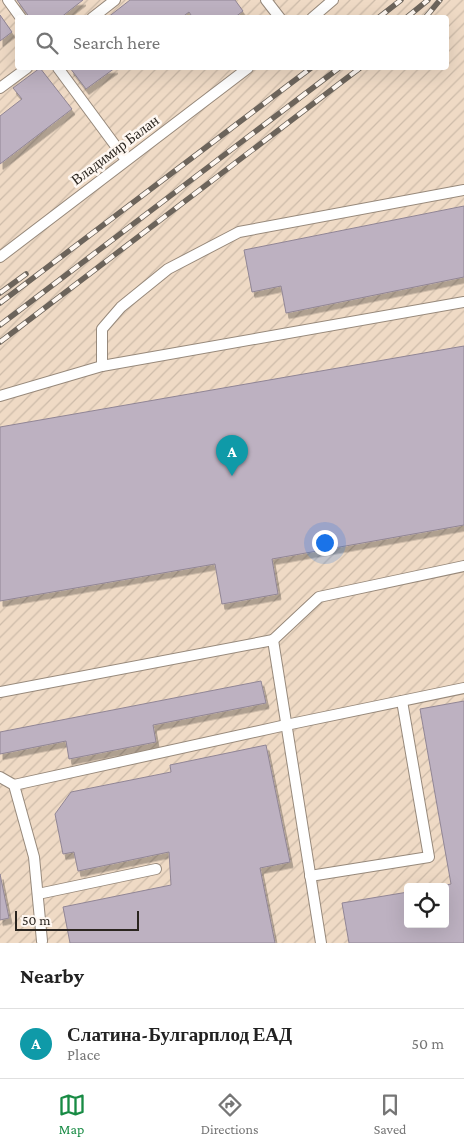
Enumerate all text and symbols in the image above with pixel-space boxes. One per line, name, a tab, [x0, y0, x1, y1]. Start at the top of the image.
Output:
search box	[15, 15, 449, 70]
icon: search	[33, 29, 61, 57]
text: Search here	[73, 32, 160, 53]
street label: Владимир Балан	[68, 112, 162, 188]
pin: A	[216, 435, 248, 476]
your location	[312, 530, 338, 556]
map controls	[404, 883, 449, 928]
button: locate	[404, 883, 449, 928]
scale bar	[15, 908, 139, 931]
text: 50 m	[22, 912, 50, 928]
text: Nearby	[20, 964, 84, 988]
text: Слатина-Булгарплод ЕАД	[67, 1024, 292, 1045]
text: A	[31, 1035, 41, 1052]
text: 50 m	[412, 1035, 444, 1052]
text: Place	[67, 1046, 100, 1063]
tab: Map	[58, 1091, 86, 1137]
tab: Directions	[201, 1091, 259, 1137]
tab: Saved	[374, 1091, 406, 1137]

